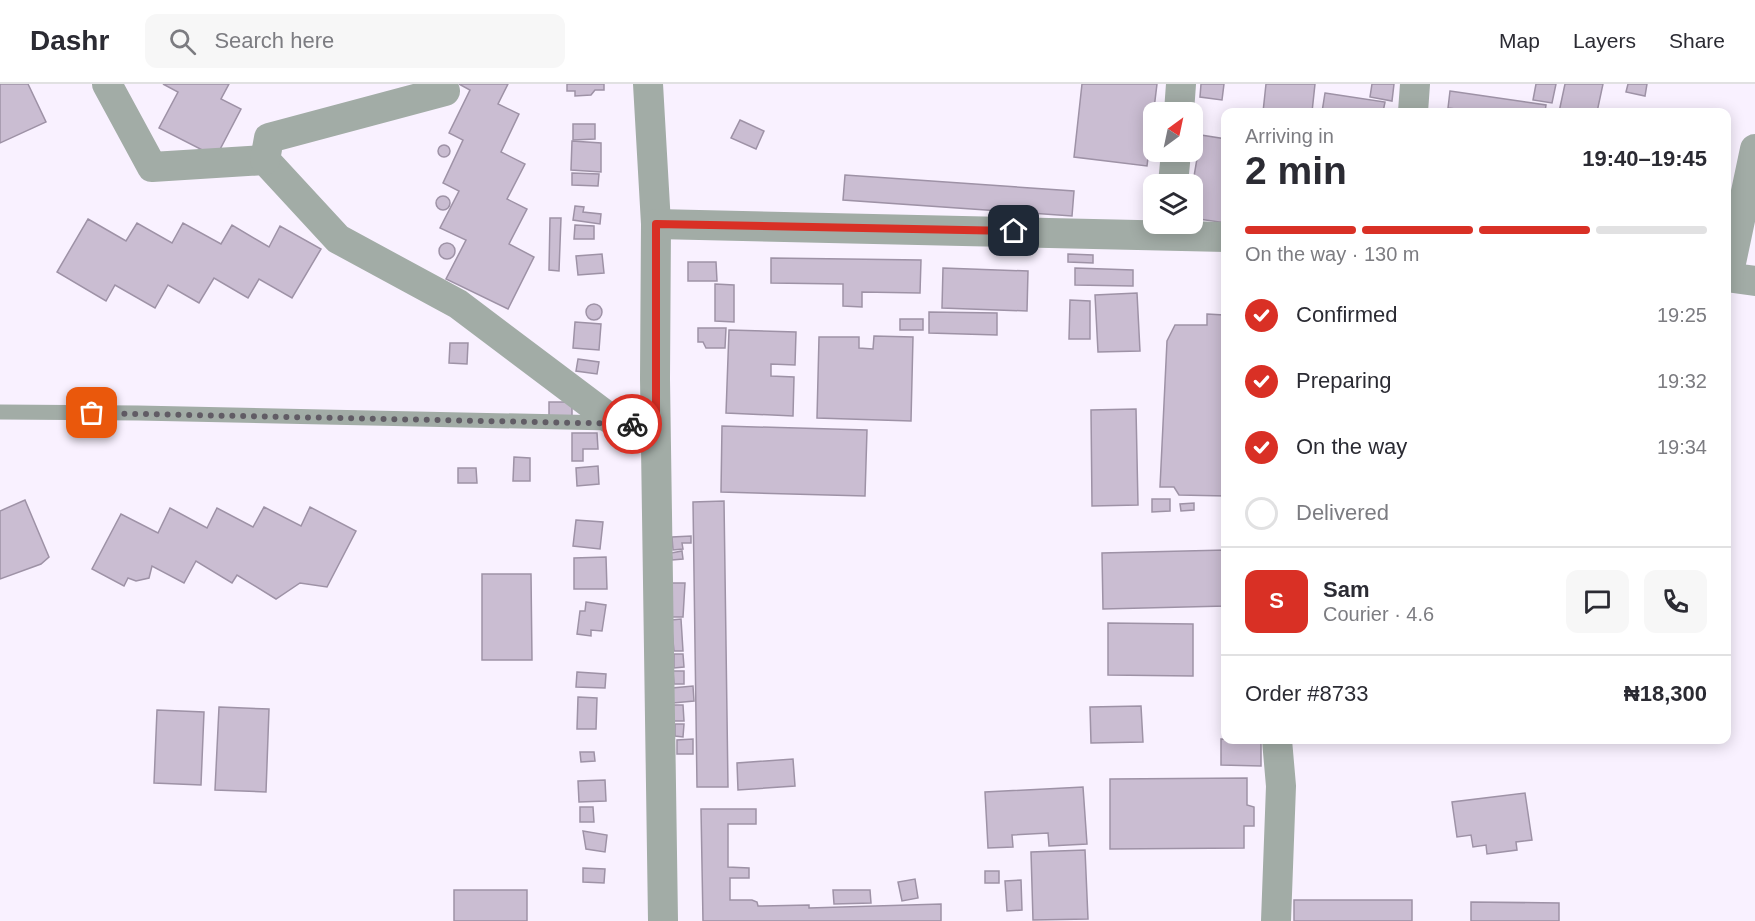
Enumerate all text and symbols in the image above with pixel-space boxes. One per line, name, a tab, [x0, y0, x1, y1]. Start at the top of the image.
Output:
search box	[145, 14, 565, 68]
text: Dashr	[30, 25, 109, 56]
icon: search	[166, 25, 199, 58]
text: Search here	[214, 28, 334, 53]
text: Map	[1499, 29, 1540, 52]
text: Layers	[1573, 29, 1636, 52]
text: Share	[1669, 29, 1725, 52]
north arrow	[1143, 102, 1203, 162]
map controls	[1143, 102, 1203, 234]
text: Arriving in	[1245, 125, 1334, 147]
text: 19:40–19:45	[1582, 146, 1707, 171]
text: 2 min	[1245, 149, 1347, 192]
button: layers	[1143, 174, 1203, 234]
pin	[988, 205, 1039, 256]
icon: home	[997, 214, 1030, 247]
text: On the way · 130 m	[1245, 243, 1420, 265]
icon: check	[1245, 299, 1278, 332]
text: Confirmed	[1296, 302, 1397, 327]
text: 19:25	[1657, 304, 1707, 326]
icon: check	[1245, 365, 1278, 398]
text: Preparing	[1296, 368, 1391, 393]
text: 19:32	[1657, 370, 1707, 392]
pin	[66, 387, 117, 438]
courier	[602, 394, 662, 454]
icon: bag	[75, 396, 108, 429]
icon: bike	[616, 408, 649, 441]
icon: check	[1245, 431, 1278, 464]
text: On the way	[1296, 434, 1407, 459]
text: 19:34	[1657, 436, 1707, 458]
text: Delivered	[1296, 500, 1389, 525]
button: chat	[1566, 570, 1629, 633]
button: phone	[1644, 570, 1707, 633]
text: Sam	[1323, 577, 1369, 602]
text: S	[1269, 588, 1284, 613]
text: Courier · 4.6	[1323, 603, 1434, 625]
text: Order #8733	[1245, 681, 1369, 706]
text: ₦18,300	[1624, 681, 1707, 706]

